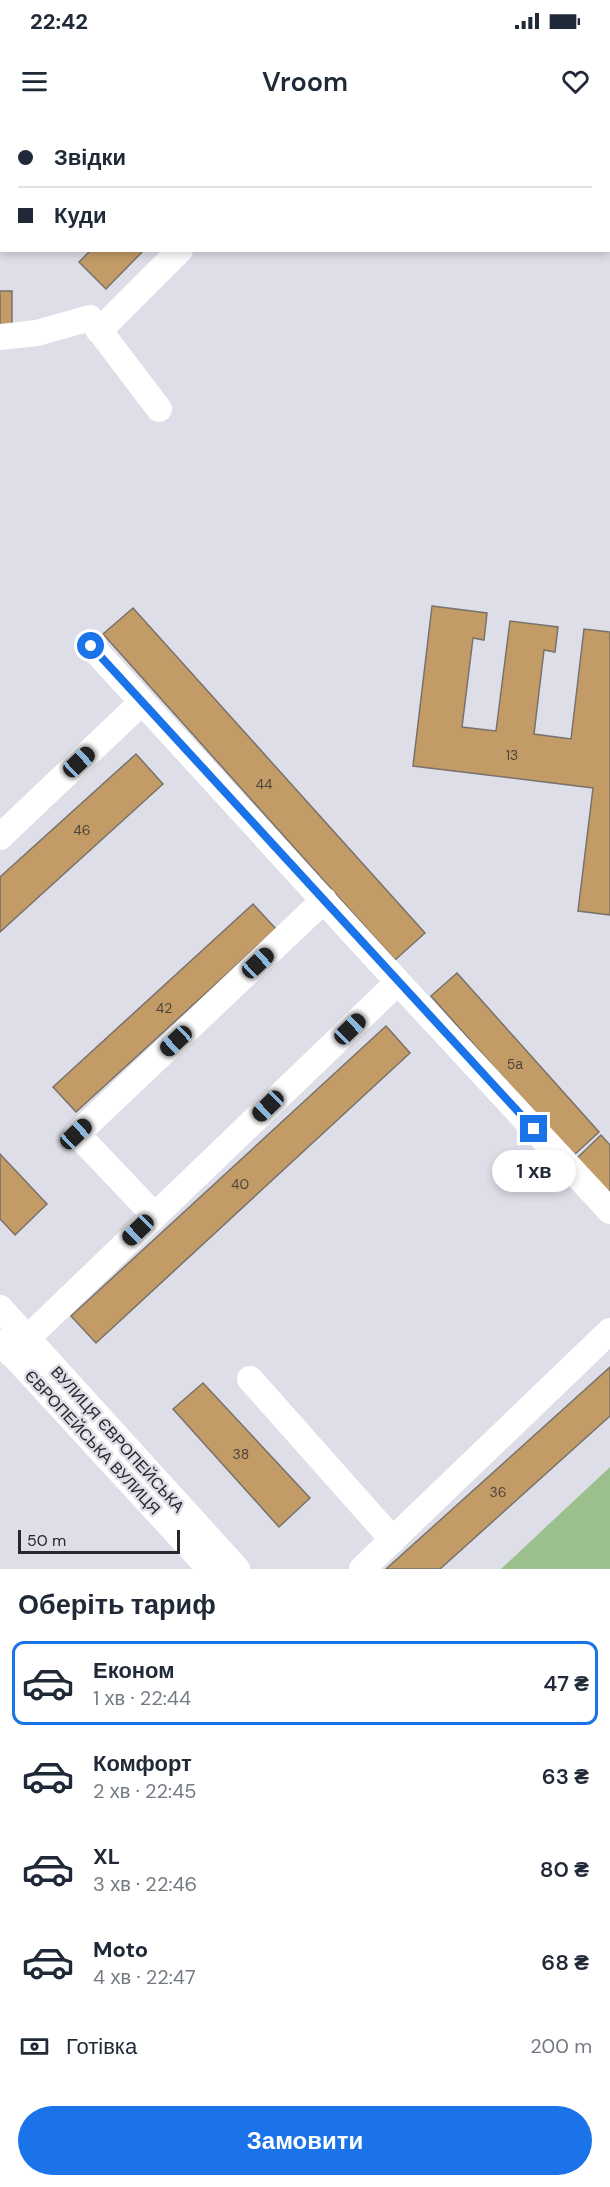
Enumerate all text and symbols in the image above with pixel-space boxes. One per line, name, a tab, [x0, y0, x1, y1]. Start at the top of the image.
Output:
text: 22:42	[30, 7, 88, 36]
text: Vroom	[262, 64, 348, 99]
icon: menu	[18, 65, 51, 98]
icon: heart	[559, 65, 592, 98]
text: Звідки	[54, 143, 126, 172]
text: Куди	[54, 201, 107, 230]
route start	[77, 632, 104, 659]
car	[60, 743, 98, 781]
house number: 13	[506, 746, 518, 764]
house number: 44	[256, 775, 273, 793]
house number: 46	[73, 821, 91, 839]
car	[239, 944, 277, 982]
house number: 42	[156, 999, 172, 1017]
car	[331, 1010, 369, 1048]
car	[157, 1022, 195, 1060]
house number: 5а	[507, 1055, 523, 1073]
car	[249, 1087, 287, 1125]
car	[57, 1115, 95, 1153]
route end	[520, 1115, 547, 1142]
callout: 1 хв	[492, 1150, 576, 1192]
text: 1 хв	[516, 1158, 552, 1184]
house number: 40	[231, 1175, 249, 1193]
car	[119, 1211, 157, 1249]
street label: ВУЛИЦЯ ЄВРОПЕЙСЬКА	[46, 1362, 189, 1517]
street label: ЄВРОПЕЙСЬКА ВУЛИЦЯ	[20, 1366, 165, 1519]
house number: 38	[233, 1445, 249, 1463]
house number: 36	[489, 1483, 507, 1501]
scale bar	[18, 1527, 180, 1554]
text: 50 m	[27, 1530, 66, 1551]
text: Оберіть тариф	[18, 1587, 216, 1622]
icon: car	[21, 1656, 75, 1710]
text: Економ	[93, 1656, 175, 1685]
text: 47 ₴	[543, 1669, 589, 1698]
text: 1 хв · 22:44	[93, 1685, 191, 1711]
icon: car	[21, 1749, 75, 1803]
text: Комфорт	[93, 1749, 192, 1778]
text: 63 ₴	[542, 1762, 589, 1791]
text: 2 хв · 22:45	[93, 1778, 197, 1804]
icon: car	[21, 1842, 75, 1896]
text: XL	[93, 1842, 120, 1871]
text: 80 ₴	[540, 1855, 589, 1884]
text: 3 хв · 22:46	[93, 1871, 197, 1897]
icon: car	[21, 1935, 75, 1989]
text: Moto	[93, 1935, 148, 1964]
text: 68 ₴	[541, 1948, 589, 1977]
text: 4 хв · 22:47	[93, 1964, 196, 1990]
icon: cash	[18, 2030, 51, 2063]
text: Готівка	[66, 2032, 137, 2061]
text: 200 m	[530, 2033, 592, 2059]
button: Замовити	[18, 2106, 592, 2175]

